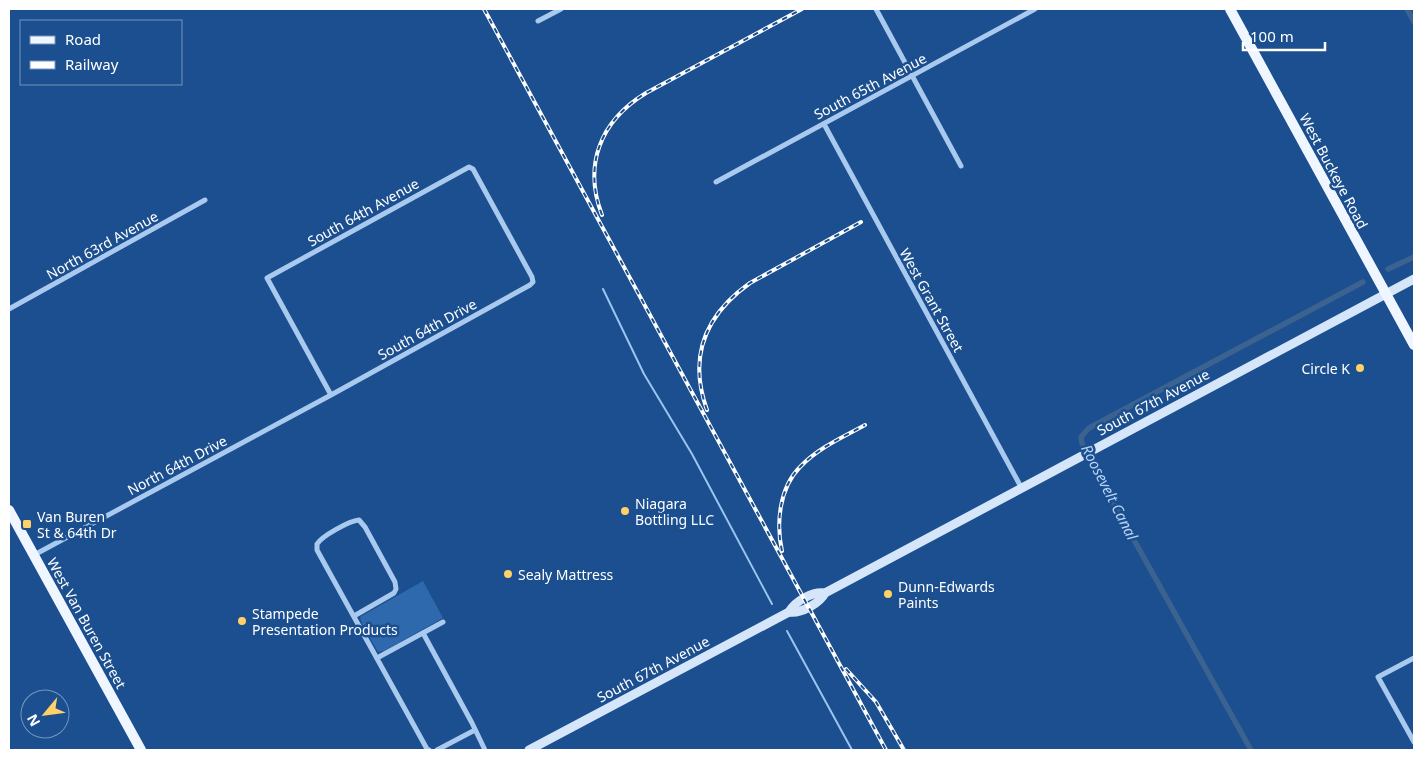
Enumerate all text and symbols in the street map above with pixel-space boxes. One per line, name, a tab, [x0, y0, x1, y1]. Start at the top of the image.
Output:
legend	[20, 20, 182, 85]
scale bar	[1243, 20, 1326, 52]
text: 100 m	[1250, 26, 1294, 46]
text: Road	[65, 29, 101, 49]
street label: South 65th Avenue	[811, 48, 930, 124]
text: Railway	[65, 54, 119, 74]
street label: West Buckeye Road	[1296, 110, 1372, 232]
street label: South 64th Avenue	[304, 173, 422, 251]
street label: North 63rd Avenue	[43, 206, 161, 284]
street label: West Grant Street	[896, 245, 968, 355]
street label: South 64th Drive	[374, 294, 480, 364]
place label: Circle K	[1302, 359, 1350, 378]
marker: Circle K	[1354, 362, 1366, 374]
street label: South 67th Avenue	[1094, 364, 1213, 440]
street label: North 64th Drive	[124, 431, 230, 499]
water label: Roosevelt Canal	[1077, 441, 1143, 544]
place label: Niagara Bottling LLC	[635, 494, 714, 529]
marker: Niagara Bottling LLC	[619, 505, 631, 517]
place label: Van Buren St & 64th Dr	[37, 507, 117, 542]
marker: Van Buren St & 64th Dr	[21, 518, 33, 530]
street label: West Van Buren Street	[43, 554, 131, 692]
place label: Sealy Mattress	[518, 565, 614, 584]
marker: Sealy Mattress	[502, 568, 514, 580]
place label: Dunn-Edwards Paints	[898, 577, 995, 612]
marker: Dunn-Edwards Paints	[882, 588, 894, 600]
place label: Stampede Presentation Products	[252, 604, 398, 639]
marker: Stampede Presentation Products	[236, 615, 248, 627]
street label: South 67th Avenue	[594, 631, 713, 707]
north arrow	[20, 689, 70, 739]
text: N	[22, 711, 44, 730]

